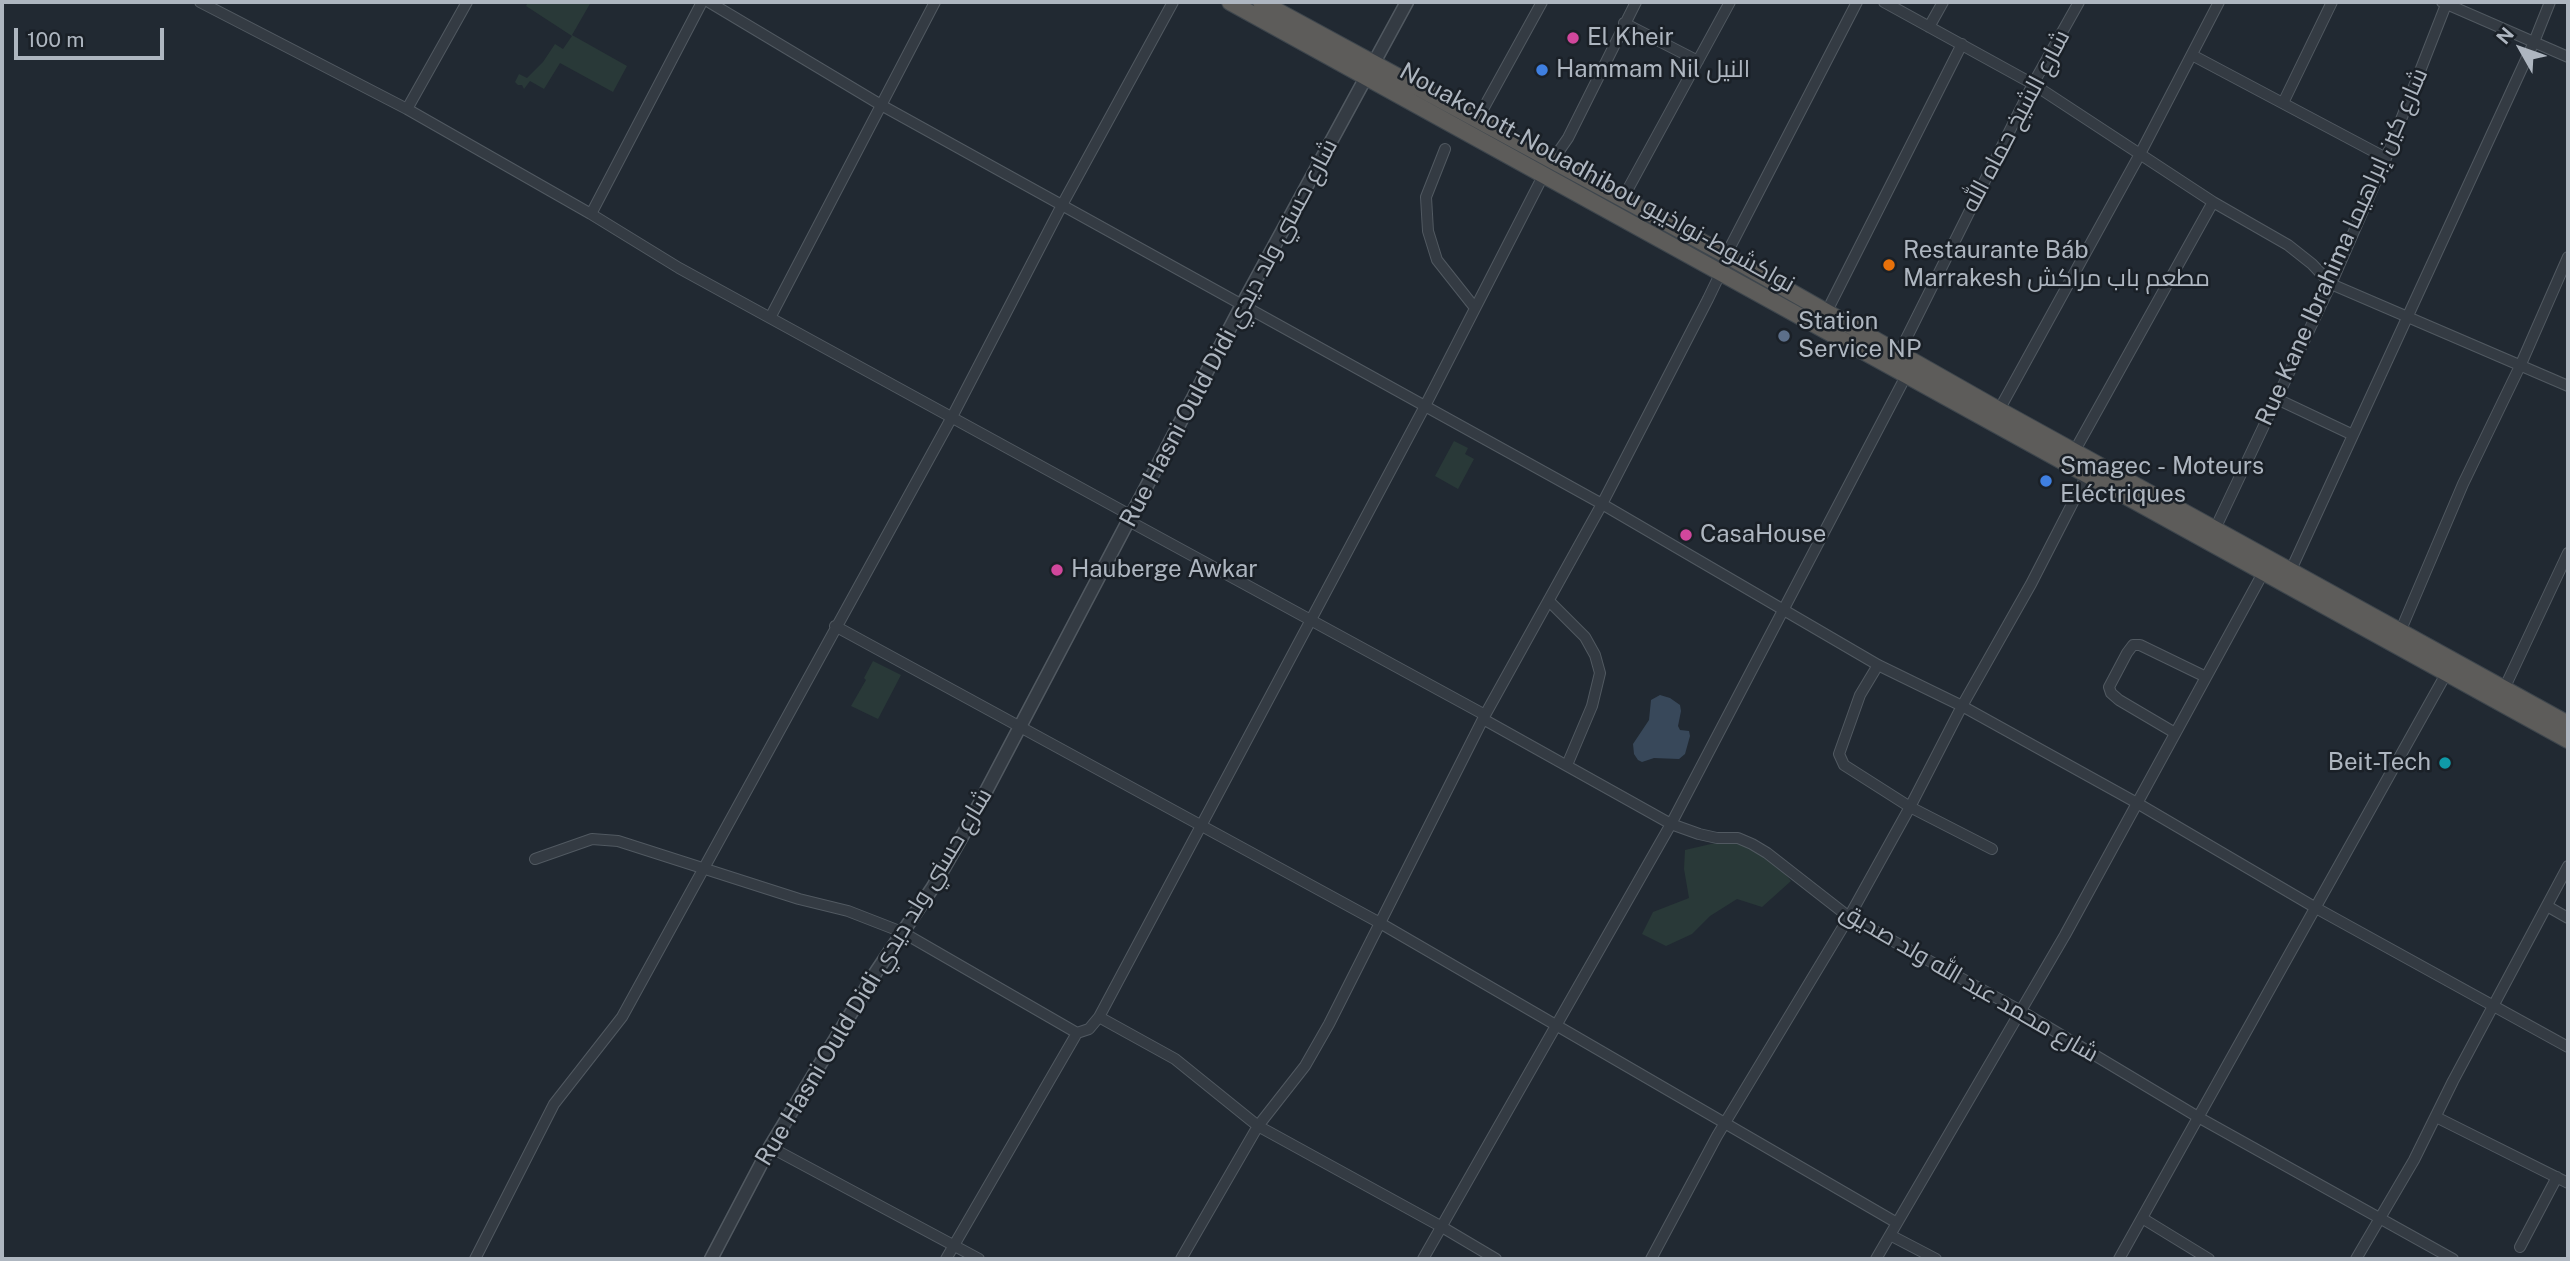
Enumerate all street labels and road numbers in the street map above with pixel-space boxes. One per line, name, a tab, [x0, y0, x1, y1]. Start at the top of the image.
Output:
street label: شارع الشيخ حماه الله	[1956, 25, 2076, 217]
street label: Nouakchott-Nouadhibou نواكشوط-نواذيبو	[1394, 57, 1800, 299]
street label: Rue Kane Ibrahima شارع كين إبراهيما	[2250, 64, 2434, 430]
street label: Rue Hasni Ould Didi شارع حسني ولد ديدي	[1114, 134, 1344, 532]
street label: Rue Hasni Ould Didi شارع حسني ولد ديدي	[750, 783, 998, 1171]
street label: شارع محمد عبد الله ولد صديق	[1835, 897, 2103, 1069]

